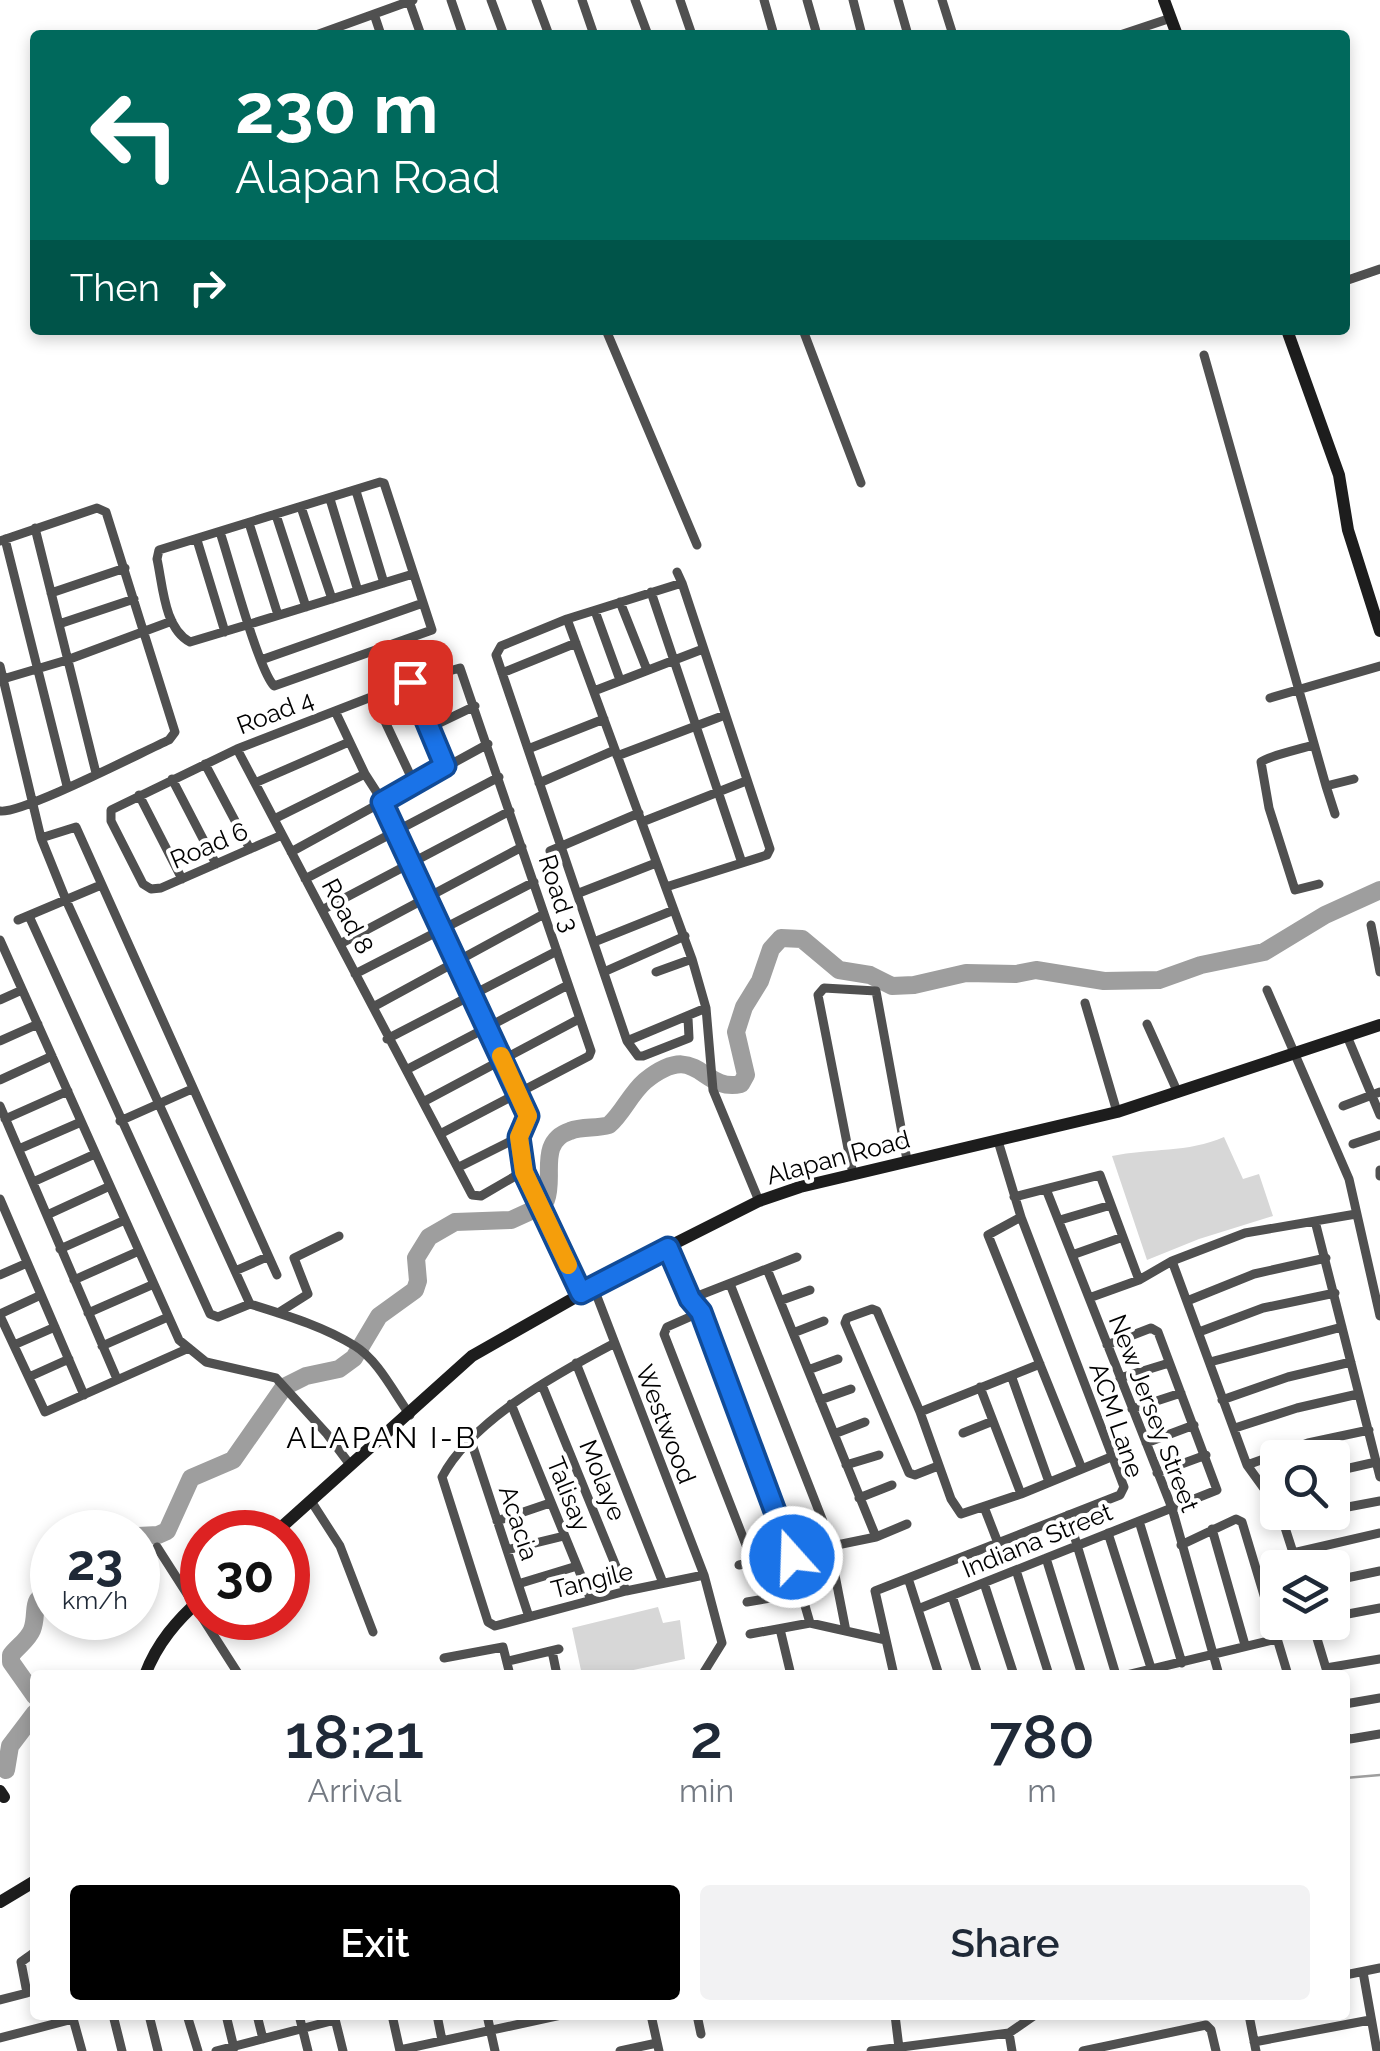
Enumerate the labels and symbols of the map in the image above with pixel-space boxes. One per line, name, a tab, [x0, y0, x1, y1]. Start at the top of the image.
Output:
pin	[368, 640, 453, 725]
street label: Road 4	[232, 684, 318, 740]
street label: Road 6	[166, 815, 252, 875]
street label: Road 3	[532, 850, 586, 936]
street label: Road 8	[316, 873, 380, 959]
street label: Alapan Road	[763, 1123, 913, 1191]
street label: New Jersey Street	[1103, 1310, 1206, 1516]
street label: ACM Lane	[1083, 1359, 1151, 1481]
street label: Westwood	[630, 1360, 702, 1488]
district label: ALAPAN I-B	[286, 1420, 478, 1455]
street label: Molaye	[573, 1435, 633, 1525]
street label: Talisay	[541, 1453, 598, 1536]
street label: Acacia	[493, 1482, 545, 1564]
street label: Indiana Street	[958, 1496, 1117, 1584]
position arrow	[740, 1505, 844, 1609]
speed limit sign: 30	[180, 1510, 310, 1640]
street label: Tangile	[548, 1555, 636, 1605]

